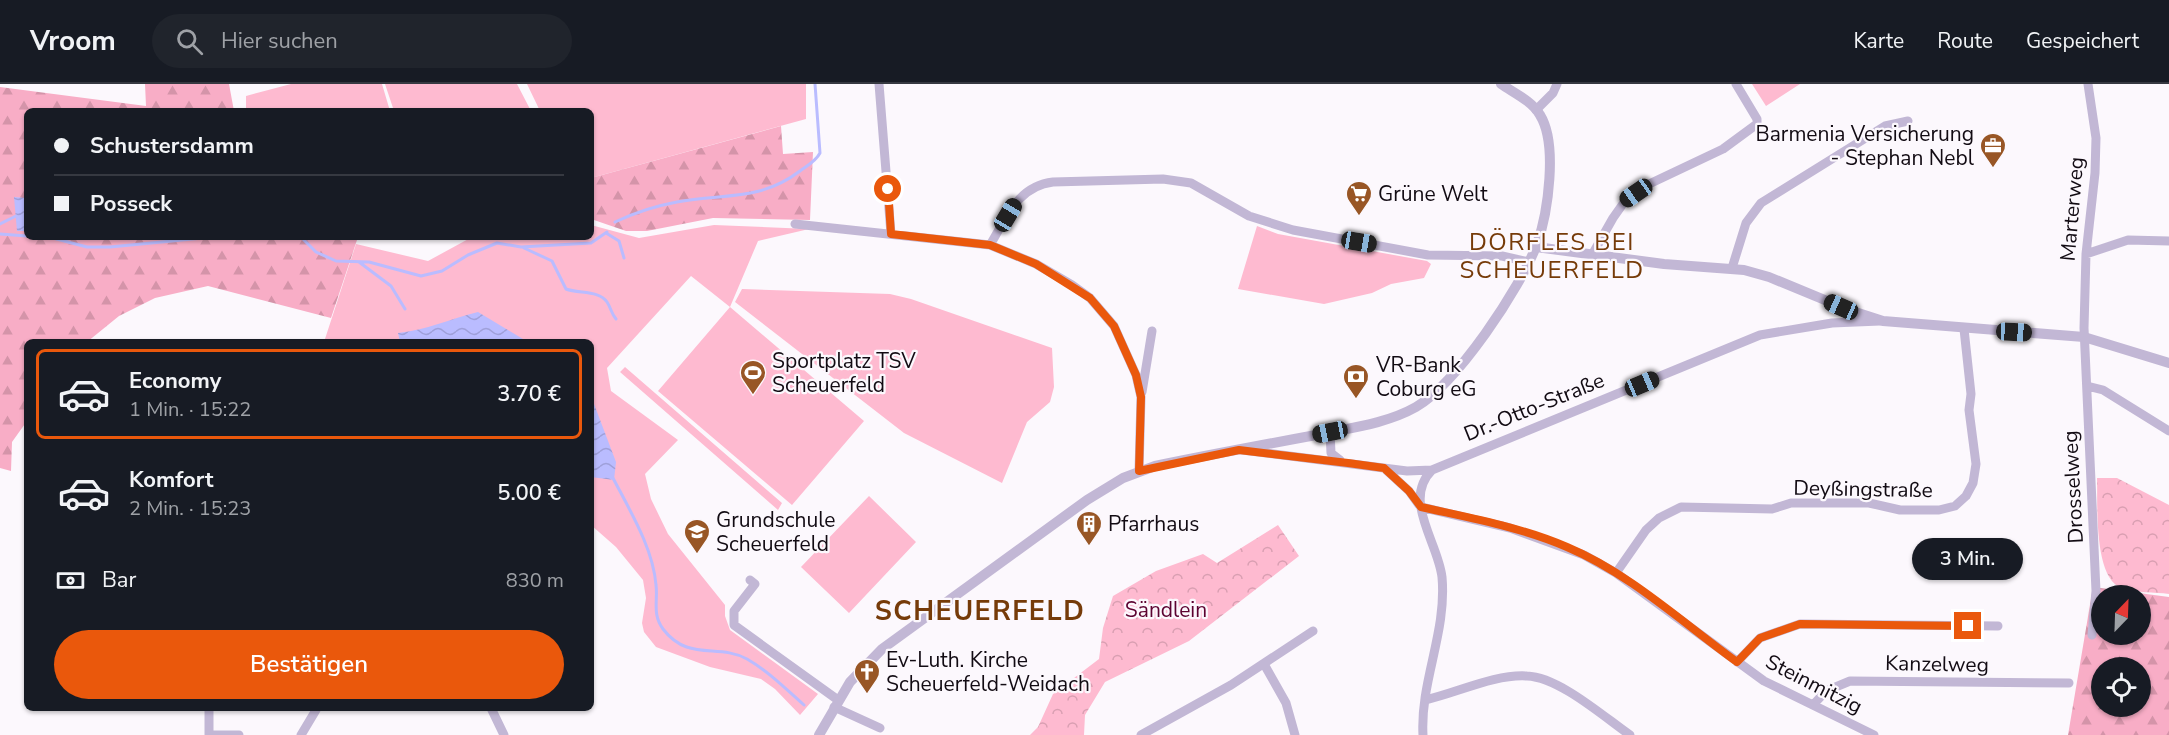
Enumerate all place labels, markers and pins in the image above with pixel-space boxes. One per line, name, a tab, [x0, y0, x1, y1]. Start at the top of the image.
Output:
place label: Barmenia Versicherung - Stephan Nebl	[1756, 120, 1975, 172]
office icon: Barmenia Versicherung - Stephan Nebl	[1978, 131, 2008, 169]
supermarket icon: Grüne Welt	[1344, 179, 1374, 217]
place label: Grüne Welt	[1378, 180, 1488, 208]
place label: Sportplatz TSV Scheuerfeld	[772, 347, 916, 399]
place label: VR-Bank Coburg eG	[1375, 351, 1477, 403]
sports icon: Sportplatz TSV Scheuerfeld	[738, 358, 768, 396]
bank icon: VR-Bank Coburg eG	[1341, 362, 1371, 400]
place label: Grundschule Scheuerfeld	[716, 506, 836, 558]
building icon: Pfarrhaus	[1074, 509, 1104, 547]
place label: Pfarrhaus	[1108, 510, 1199, 538]
school or university icon: Grundschule Scheuerfeld	[682, 517, 712, 555]
place label: Ev-Luth. Kirche Scheuerfeld-Weidach	[886, 646, 1090, 698]
church icon: Ev-Luth. Kirche Scheuerfeld-Weidach	[852, 657, 882, 695]

